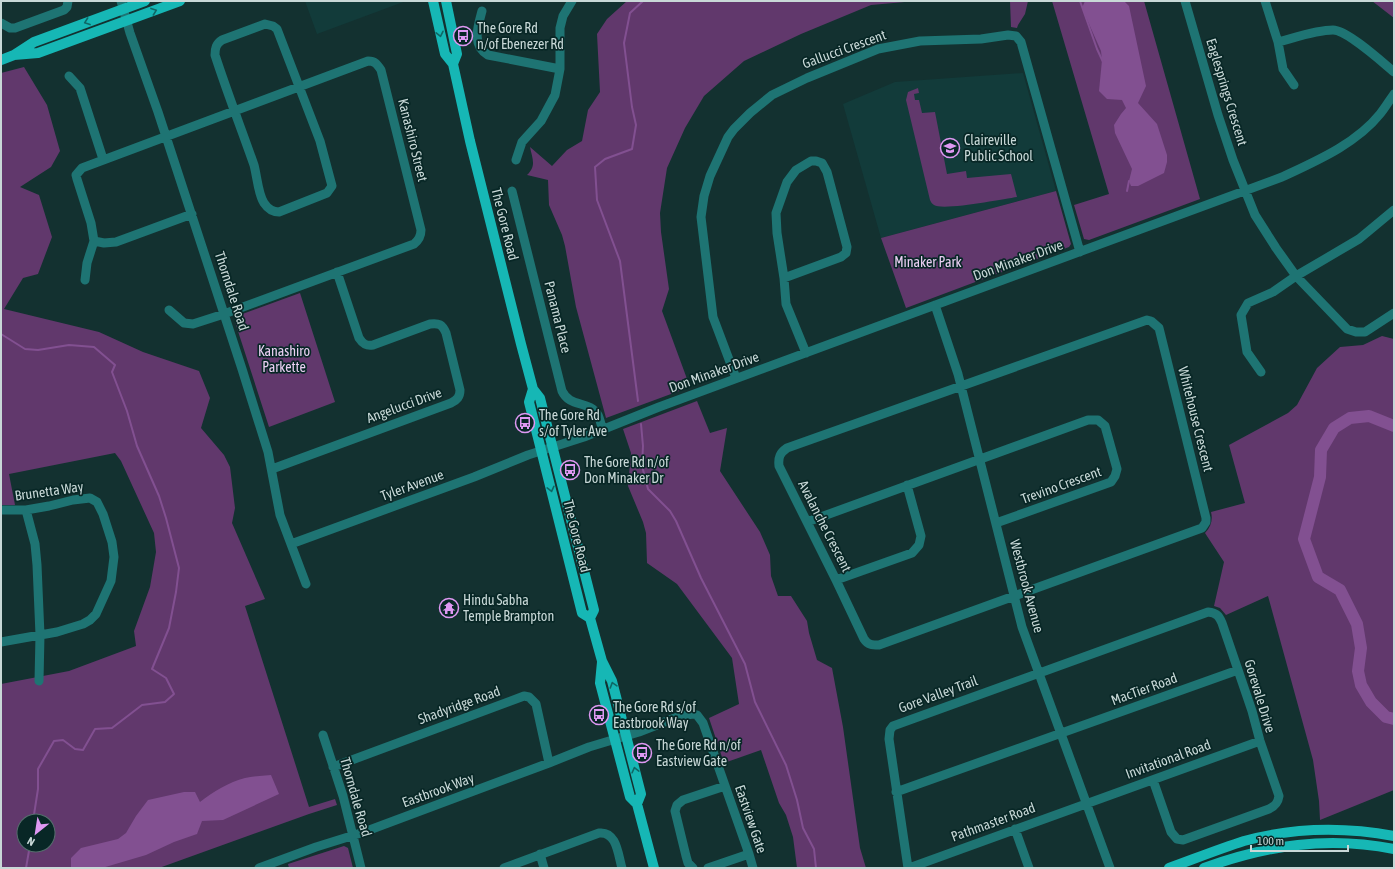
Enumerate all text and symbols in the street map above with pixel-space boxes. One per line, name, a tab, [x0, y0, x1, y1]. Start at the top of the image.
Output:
one-way arrow	[150, 7, 157, 16]
one-way arrow	[84, 18, 91, 26]
place label: The Gore Rd n/of Ebenezer Rd	[477, 20, 564, 52]
bus stop icon: The Gore Rd n/of Ebenezer Rd	[452, 25, 474, 47]
street label: Gallucci Crescent	[800, 26, 888, 72]
one-way arrow	[436, 31, 444, 37]
street label: Eaglesprings Crescent	[1203, 37, 1251, 147]
street label: Kanashiro Street	[395, 97, 431, 183]
place label: Claireville Public School	[964, 132, 1033, 164]
school or university icon: Claireville Public School	[939, 137, 961, 159]
street label: The Gore Road	[488, 186, 522, 262]
street label: Don Minaker Drive	[971, 236, 1065, 284]
street label: Thorndale Road	[212, 250, 252, 332]
park label: Minaker Park	[894, 254, 962, 270]
street label: Panama Place	[541, 279, 575, 355]
park label: Kanashiro Parkette	[258, 343, 310, 375]
street label: Don Minaker Drive	[667, 348, 761, 396]
street label: Whitehouse Crescent	[1175, 365, 1217, 473]
street label: Angelucci Drive	[364, 384, 444, 426]
place label: The Gore Rd s/of Tyler Ave	[539, 407, 607, 439]
bus stop icon: The Gore Rd s/of Tyler Ave	[514, 412, 536, 434]
place label: The Gore Rd n/of Don Minaker Dr	[584, 454, 669, 486]
bus stop icon: The Gore Rd n/of Don Minaker Dr	[559, 459, 581, 481]
street label: Trevino Crescent	[1019, 463, 1103, 507]
street label: Tyler Avenue	[378, 466, 446, 504]
street label: Brunetta Way	[14, 478, 85, 504]
street label: Avalanche Crescent	[795, 478, 855, 574]
one-way arrow	[546, 485, 555, 492]
street label: The Gore Road	[560, 498, 594, 574]
street label: Westbrook Avenue	[1007, 538, 1047, 634]
place label: Hindu Sabha Temple Brampton	[463, 592, 554, 624]
temple icon: Hindu Sabha Temple Brampton	[438, 597, 460, 619]
street label: Gorevale Drive	[1241, 658, 1279, 734]
street label: MacTier Road	[1109, 670, 1179, 708]
street label: Gore Valley Trail	[896, 672, 980, 716]
one-way arrow	[609, 681, 618, 688]
street label: Shadyridge Road	[416, 683, 502, 727]
place label: The Gore Rd s/of Eastbrook Way	[613, 699, 696, 731]
bus stop icon: The Gore Rd s/of Eastbrook Way	[588, 704, 610, 726]
street label: Invitational Road	[1123, 736, 1213, 782]
place label: The Gore Rd n/of Eastview Gate	[656, 737, 741, 769]
bus stop icon: The Gore Rd n/of Eastview Gate	[631, 742, 653, 764]
street label: Thorndale Road	[337, 755, 375, 839]
one-way arrow	[632, 767, 640, 773]
street label: Eastbrook Way	[400, 770, 476, 810]
street label: Eastview Gate	[732, 783, 770, 855]
street label: Pathmaster Road	[949, 799, 1037, 845]
north arrow	[16, 813, 56, 853]
scale bar	[1251, 827, 1348, 853]
text: 100 m	[1257, 834, 1284, 848]
text: N	[25, 835, 37, 848]

